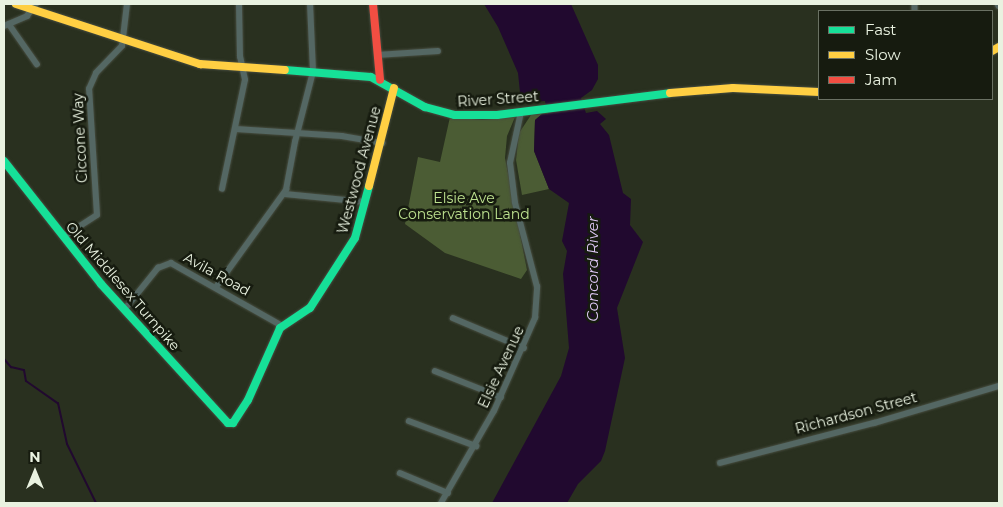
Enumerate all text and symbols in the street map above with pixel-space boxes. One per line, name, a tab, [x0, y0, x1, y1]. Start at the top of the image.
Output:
legend	[818, 10, 993, 100]
text: Fast	[865, 20, 896, 39]
text: Slow	[865, 45, 901, 64]
text: Jam	[865, 70, 897, 89]
street label: River Street	[457, 88, 539, 110]
street label: Ciccone Way	[69, 93, 91, 183]
street label: Westwood Avenue	[334, 104, 384, 236]
park label: Elsie Ave Conservation Land	[398, 190, 530, 222]
water label: Concord River	[584, 216, 602, 322]
street label: Old Middlesex Turnpike	[62, 218, 184, 354]
street label: Avila Road	[181, 249, 253, 299]
street label: Elsie Avenue	[475, 323, 527, 411]
street label: Richardson Street	[793, 389, 919, 437]
north arrow	[10, 447, 60, 497]
text: N	[29, 448, 41, 466]

